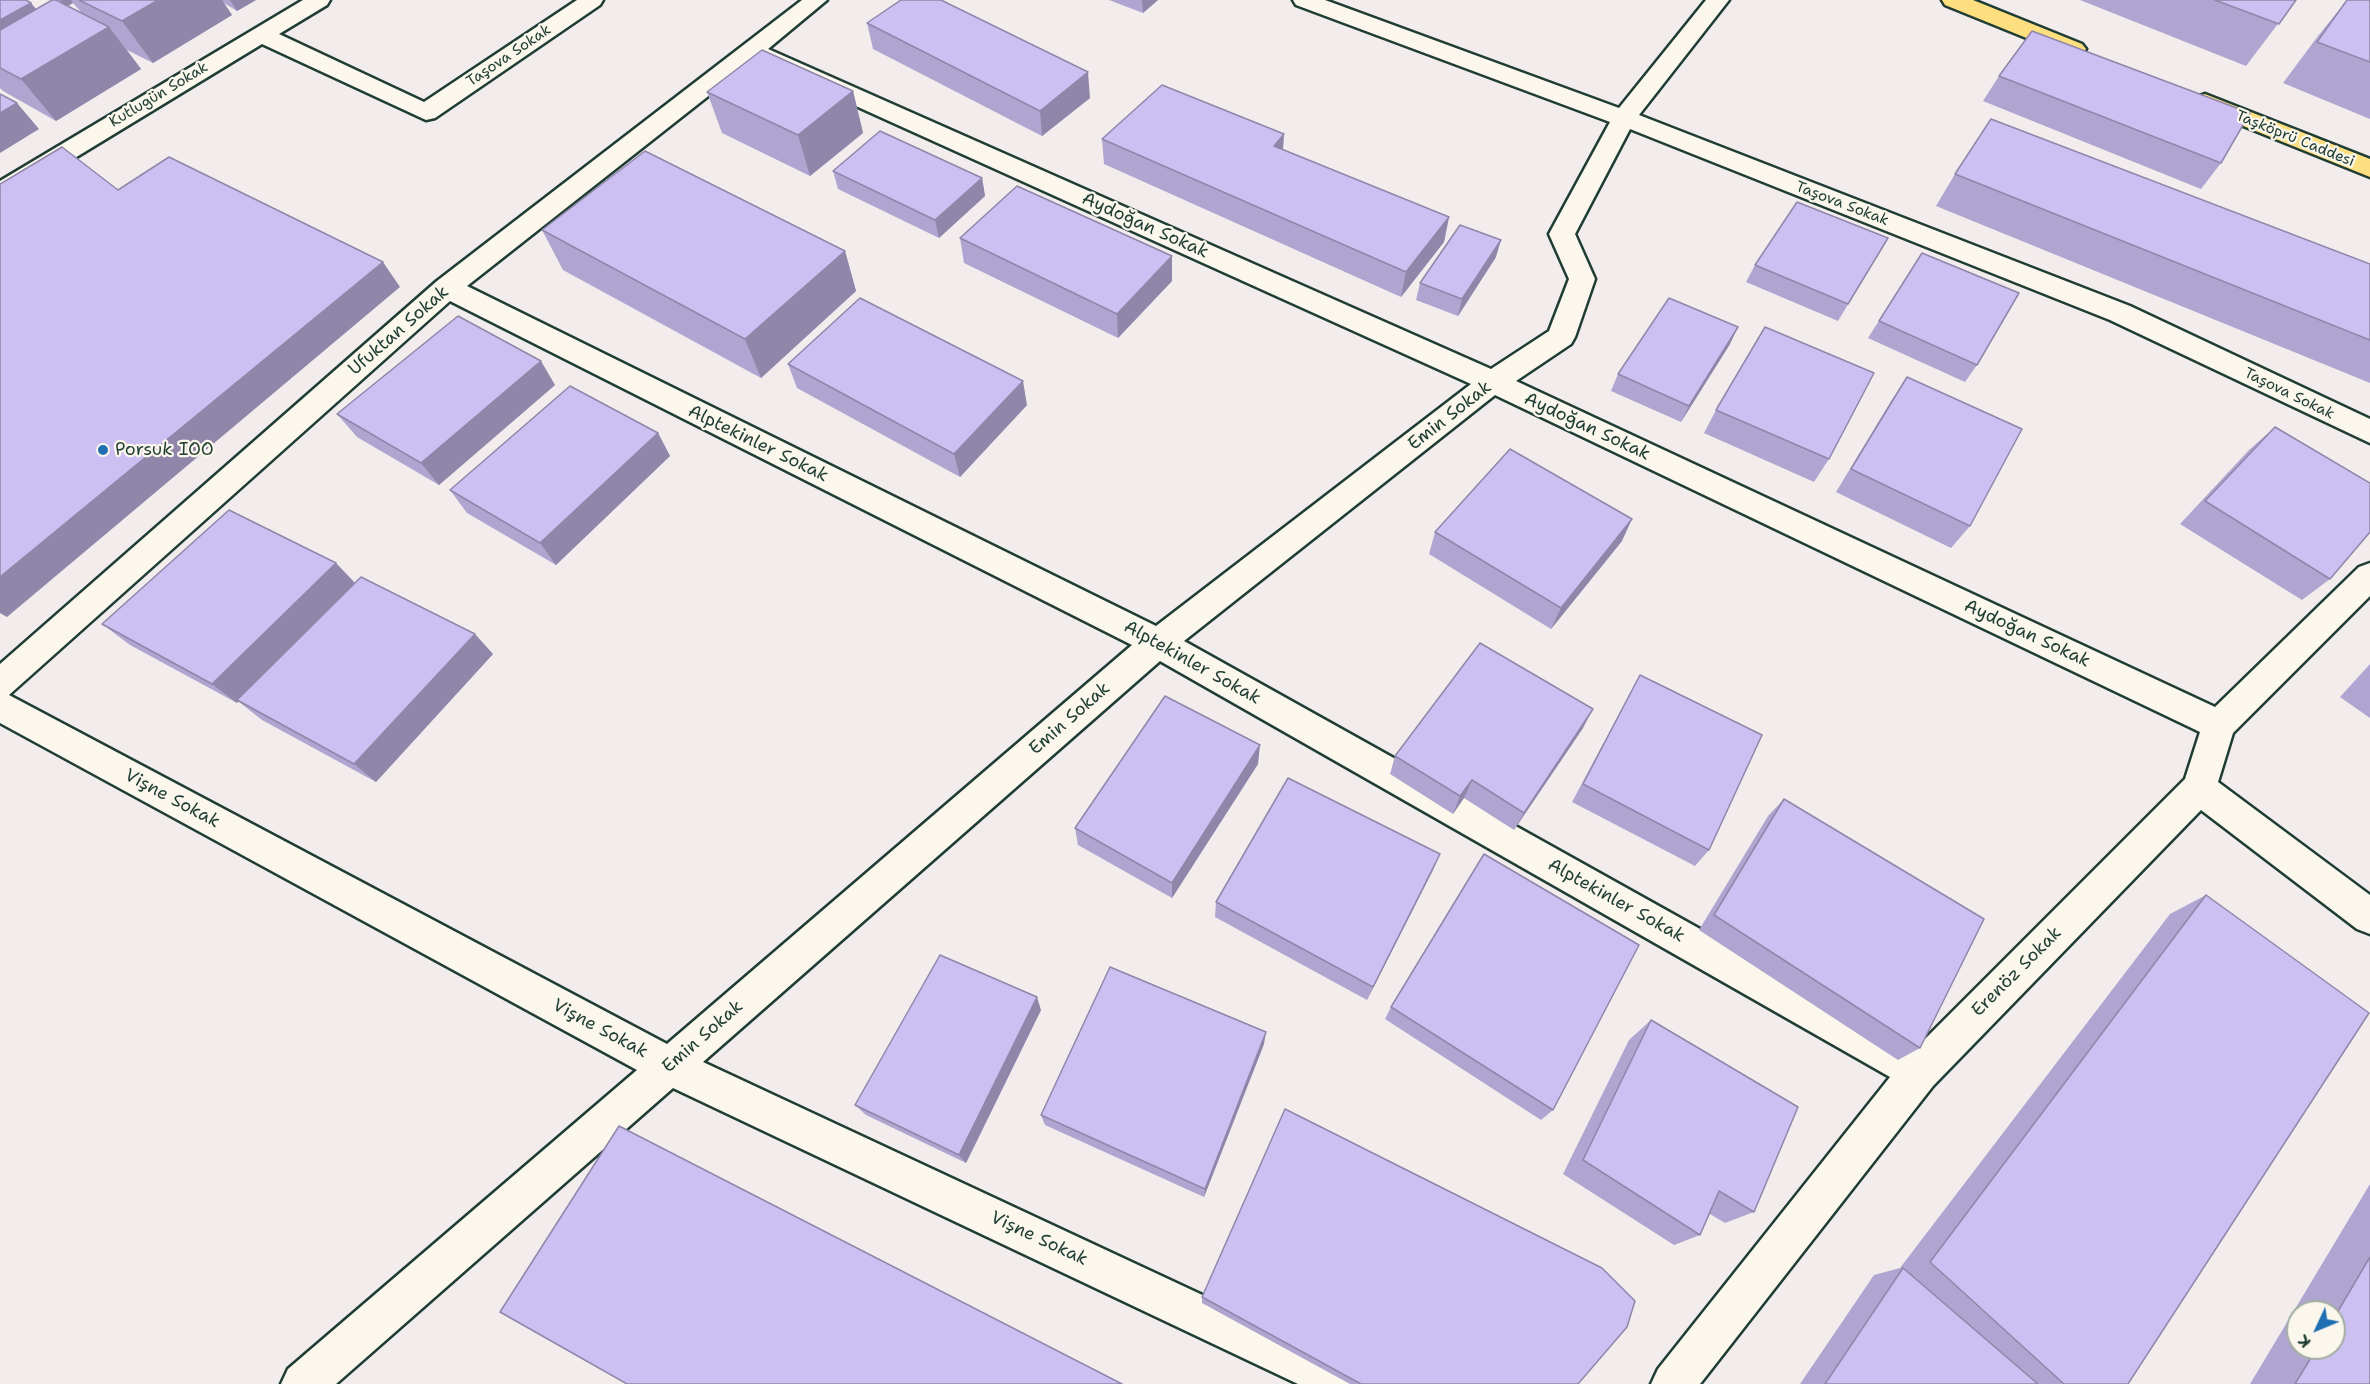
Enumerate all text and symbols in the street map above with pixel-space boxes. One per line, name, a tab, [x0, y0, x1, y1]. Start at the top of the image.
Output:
street label: Taşova Sokak	[463, 21, 555, 91]
street label: Kutlugün Sokak	[106, 58, 212, 132]
street label: Taşköprü Caddesi	[2233, 107, 2357, 171]
street label: Taşova Sokak	[1793, 178, 1891, 230]
street label: Aydoğan Sokak	[1078, 188, 1212, 264]
street label: Ufuktan Sokak	[344, 282, 454, 380]
street label: Taşova Sokak	[2241, 364, 2337, 424]
street label: Emin Sokak	[1404, 377, 1496, 455]
street label: Aydoğan Sokak	[1521, 388, 1653, 466]
street label: Alptekinler Sokak	[684, 401, 832, 487]
place label: Porsuk IOO	[115, 439, 214, 461]
marker: Porsuk IOO	[96, 443, 110, 457]
street label: Aydoğan Sokak	[1961, 595, 2093, 673]
street label: Alptekinler Sokak	[1120, 616, 1264, 710]
street label: Emin Sokak	[1025, 678, 1115, 760]
street label: Vişne Sokak	[121, 765, 223, 833]
street label: Alptekinler Sokak	[1544, 854, 1688, 948]
street label: Erenöz Sokak	[1968, 923, 2066, 1021]
street label: Vişne Sokak	[549, 995, 651, 1063]
street label: Emin Sokak	[658, 996, 748, 1078]
street label: Vişne Sokak	[987, 1207, 1091, 1271]
north arrow	[2286, 1300, 2346, 1360]
text: K	[2293, 1330, 2315, 1353]

